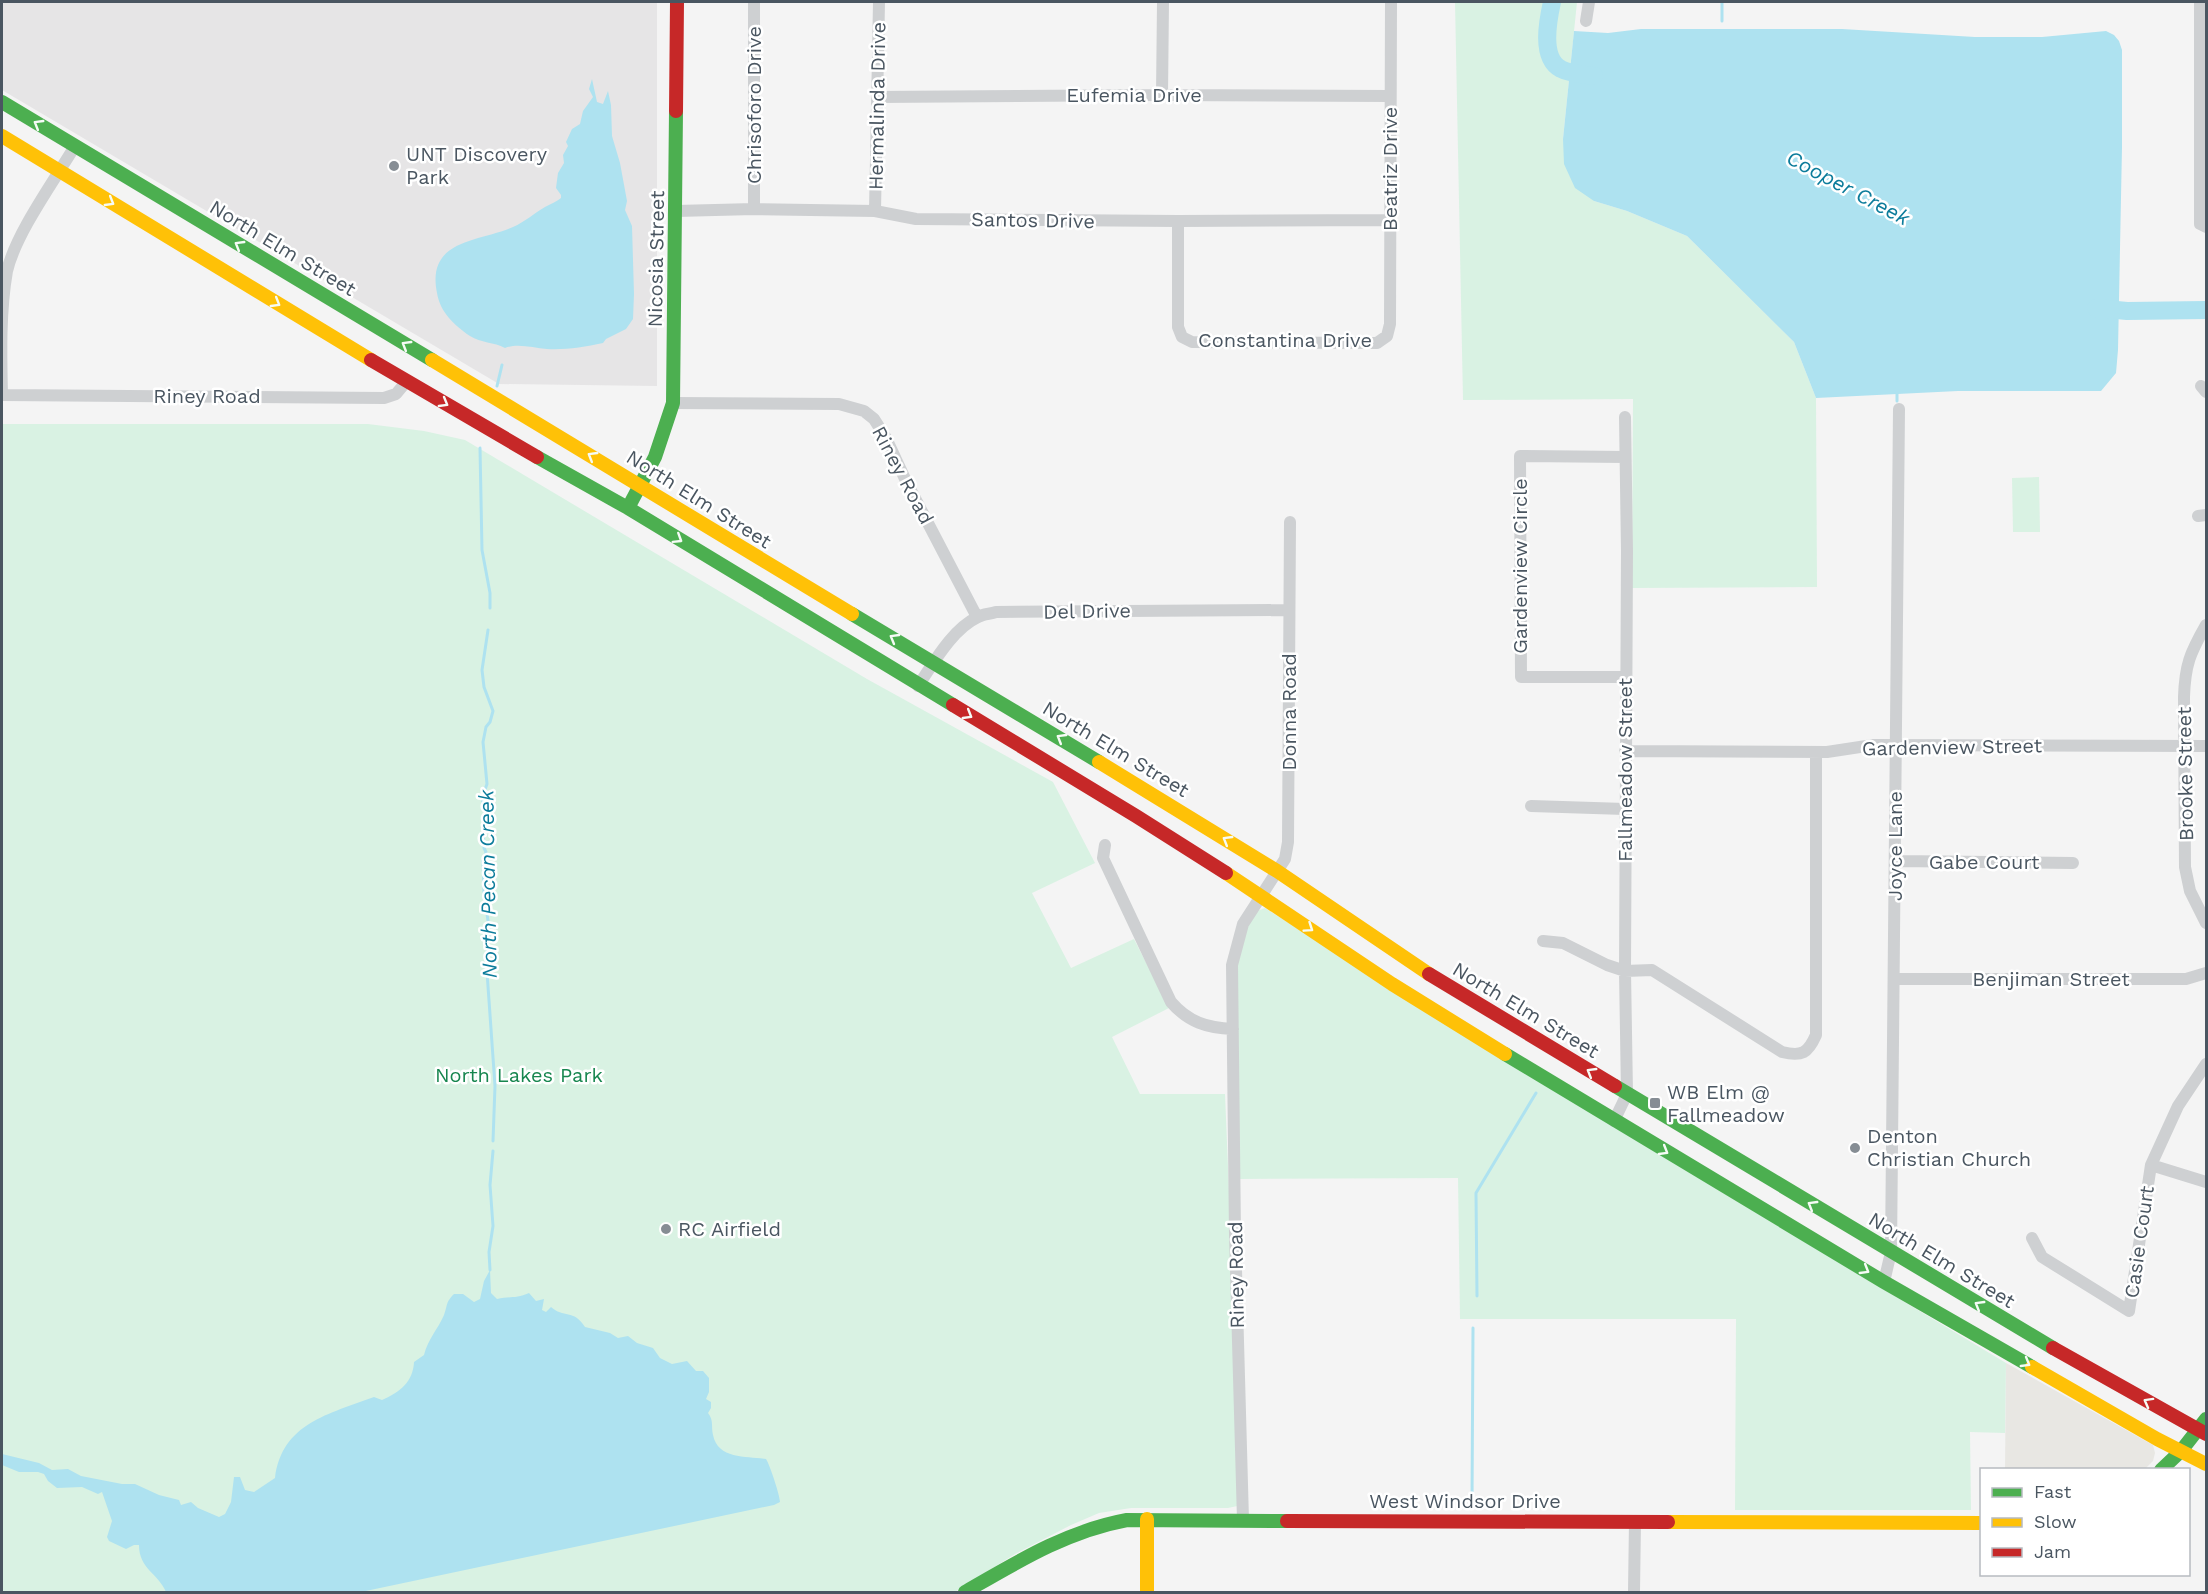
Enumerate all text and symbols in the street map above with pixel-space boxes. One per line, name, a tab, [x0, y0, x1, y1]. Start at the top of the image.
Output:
street label: Hermalinda Drive	[864, 22, 890, 190]
street label: Chrisoforo Drive	[742, 26, 766, 184]
street label: Eufemia Drive	[1066, 83, 1202, 107]
street label: Beatriz Drive	[1378, 107, 1402, 231]
one-way arrow	[34, 120, 44, 132]
place label: UNT Discovery Park	[406, 142, 548, 189]
water label: Cooper Creek	[1782, 145, 1915, 231]
marker: UNT Discovery Park	[387, 159, 401, 173]
street label: Nicosia Street	[643, 190, 669, 328]
one-way arrow	[104, 194, 114, 206]
street label: North Elm Street	[205, 195, 361, 302]
street label: Santos Drive	[971, 207, 1095, 233]
one-way arrow	[235, 240, 245, 252]
one-way arrow	[270, 296, 280, 308]
street label: Constantina Drive	[1198, 328, 1372, 352]
one-way arrow	[402, 340, 412, 352]
street label: Riney Road	[153, 384, 261, 408]
one-way arrow	[437, 396, 448, 408]
street label: Riney Road	[867, 422, 939, 528]
street label: North Elm Street	[622, 445, 777, 554]
one-way arrow	[588, 451, 598, 463]
street label: Gardenview Circle	[1508, 478, 1532, 654]
one-way arrow	[672, 531, 682, 543]
street label: Del Drive	[1043, 598, 1131, 624]
one-way arrow	[890, 634, 900, 645]
street label: Donna Road	[1277, 653, 1301, 771]
street label: Fallmeadow Street	[1613, 677, 1637, 862]
street label: North Elm Street	[1038, 696, 1194, 803]
street label: Brooke Street	[2172, 706, 2198, 841]
one-way arrow	[962, 708, 972, 720]
street label: Gardenview Street	[1862, 733, 2043, 761]
one-way arrow	[1057, 734, 1067, 746]
water label: North Pecan Creek	[473, 789, 502, 979]
street label: Joyce Lane	[1883, 791, 1907, 901]
one-way arrow	[1223, 836, 1233, 848]
street label: Gabe Court	[1929, 850, 2040, 874]
one-way arrow	[1303, 920, 1313, 932]
street label: North Elm Street	[1448, 957, 1604, 1064]
street label: Benjiman Street	[1972, 967, 2130, 991]
park label: North Lakes Park	[435, 1063, 603, 1087]
one-way arrow	[1587, 1067, 1597, 1079]
place label: WB Elm @ Fallmeadow	[1667, 1080, 1785, 1127]
marker: WB Elm @ Fallmeadow	[1648, 1096, 1662, 1110]
place label: Denton Christian Church	[1867, 1124, 2031, 1171]
marker: Denton Christian Church	[1848, 1141, 1862, 1155]
one-way arrow	[1658, 1143, 1668, 1155]
street label: Casie Court	[2119, 1184, 2159, 1300]
one-way arrow	[1808, 1200, 1818, 1212]
street label: North Elm Street	[1864, 1207, 2020, 1314]
place label: RC Airfield	[678, 1217, 781, 1241]
street label: Riney Road	[1223, 1221, 1249, 1329]
marker: RC Airfield	[659, 1222, 673, 1236]
one-way arrow	[1859, 1263, 1869, 1275]
one-way arrow	[1975, 1300, 1985, 1312]
one-way arrow	[2020, 1356, 2030, 1368]
one-way arrow	[2144, 1398, 2155, 1409]
legend	[1980, 1468, 2190, 1576]
text: Fast	[2034, 1481, 2072, 1502]
street label: West Windsor Drive	[1369, 1489, 1561, 1513]
text: Slow	[2034, 1511, 2077, 1532]
text: Jam	[2034, 1541, 2071, 1562]

